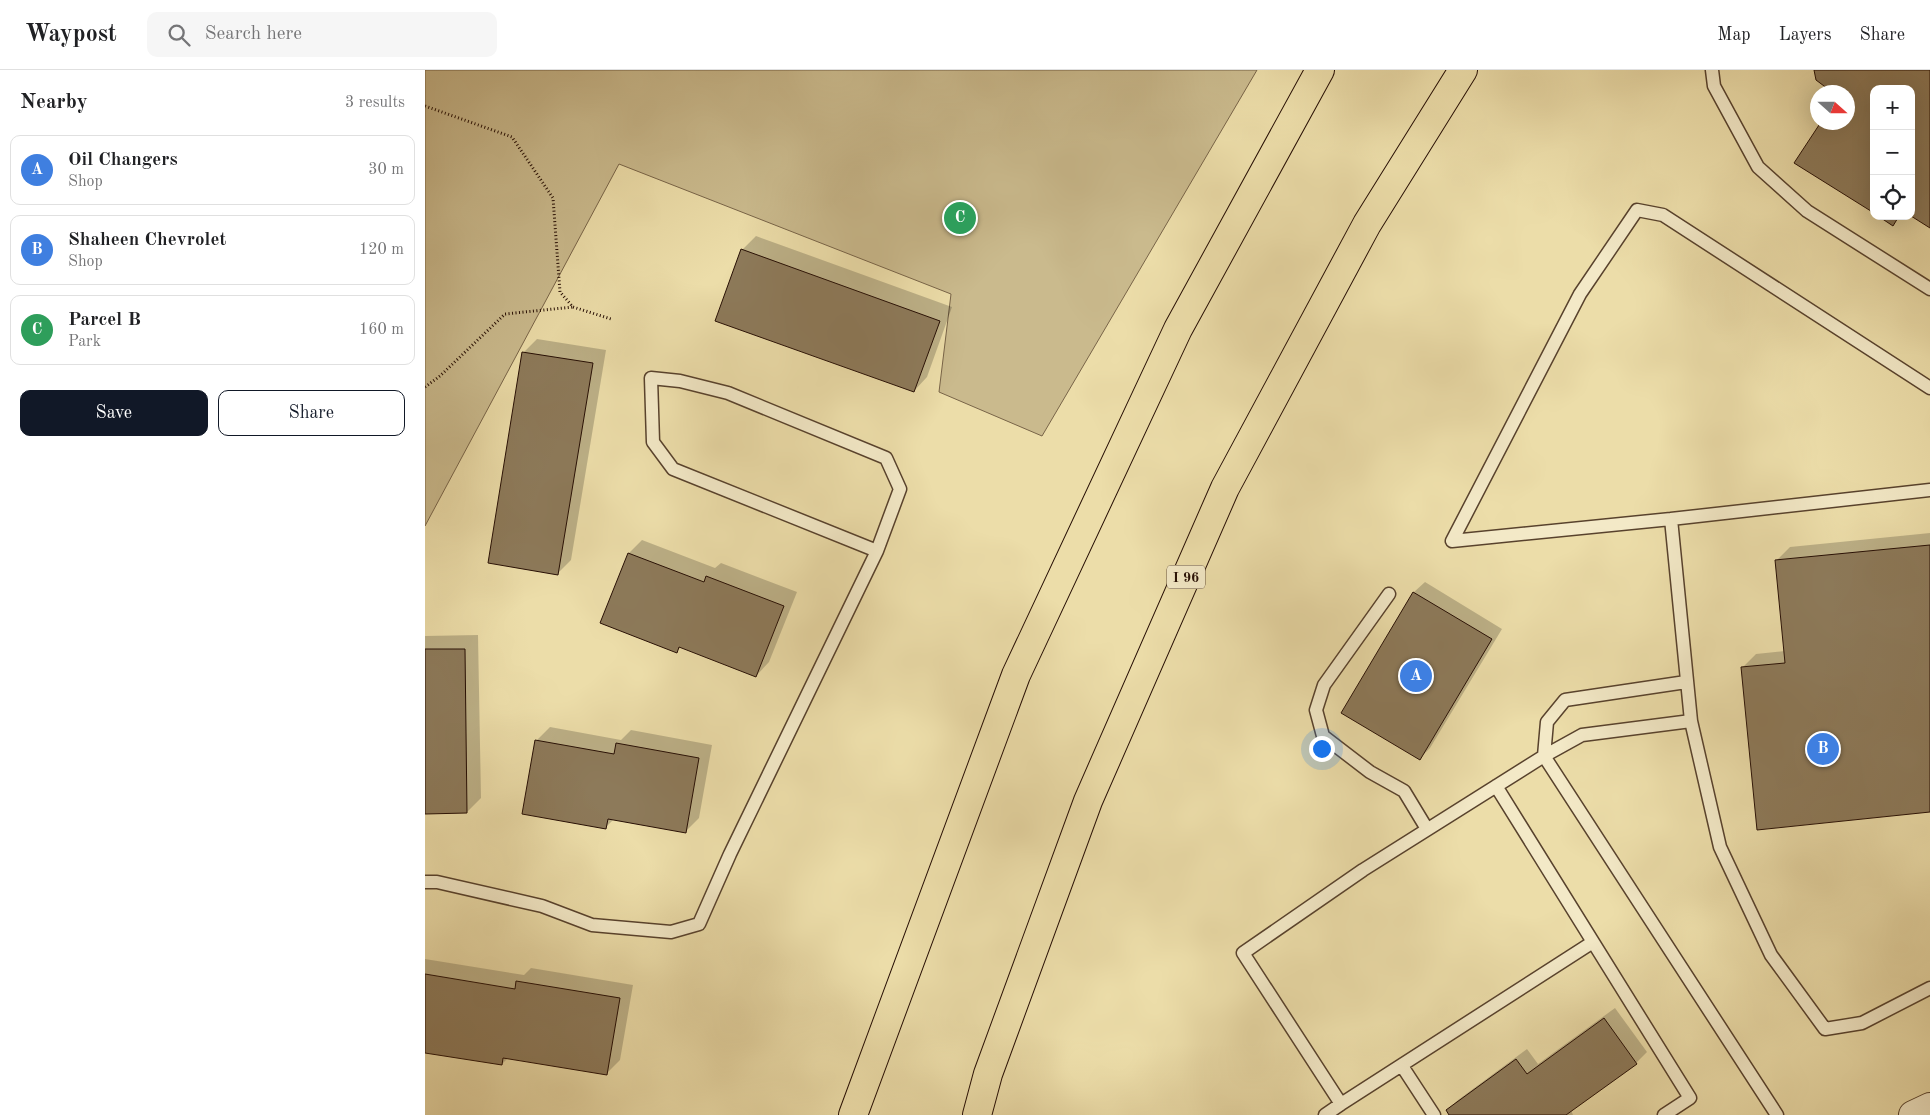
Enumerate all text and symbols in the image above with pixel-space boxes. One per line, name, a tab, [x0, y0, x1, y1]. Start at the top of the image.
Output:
search box	[147, 12, 497, 57]
icon: search	[165, 21, 193, 49]
text: Waypost	[25, 23, 117, 47]
text: Search here	[205, 25, 302, 44]
text: Map	[1717, 26, 1751, 44]
text: Layers	[1779, 26, 1831, 44]
text: Share	[1859, 26, 1905, 44]
north arrow	[1810, 85, 1855, 130]
map controls	[1870, 85, 1915, 220]
button: +	[1870, 85, 1915, 130]
text: Nearby	[20, 92, 88, 113]
text: 3 results	[345, 95, 405, 111]
button: −	[1870, 130, 1915, 175]
text: Oil Changers	[68, 151, 178, 170]
text: A	[31, 162, 43, 178]
text: 30 m	[368, 162, 404, 178]
text: Shop	[68, 174, 103, 190]
button: locate	[1870, 175, 1915, 220]
pin: C	[944, 199, 976, 237]
text: Shaheen Chevrolet	[68, 231, 226, 250]
text: B	[31, 242, 43, 258]
text: 120 m	[359, 242, 404, 258]
text: Shop	[68, 254, 103, 270]
text: Parcel B	[68, 311, 141, 330]
text: C	[32, 322, 42, 338]
text: 160 m	[359, 322, 404, 338]
text: Park	[68, 334, 101, 350]
button: Save	[20, 390, 208, 436]
button: Share	[218, 390, 405, 436]
road number: I 96	[1167, 566, 1205, 588]
pin: A	[1400, 657, 1432, 695]
pin: B	[1807, 730, 1839, 768]
your location	[1309, 736, 1335, 762]

